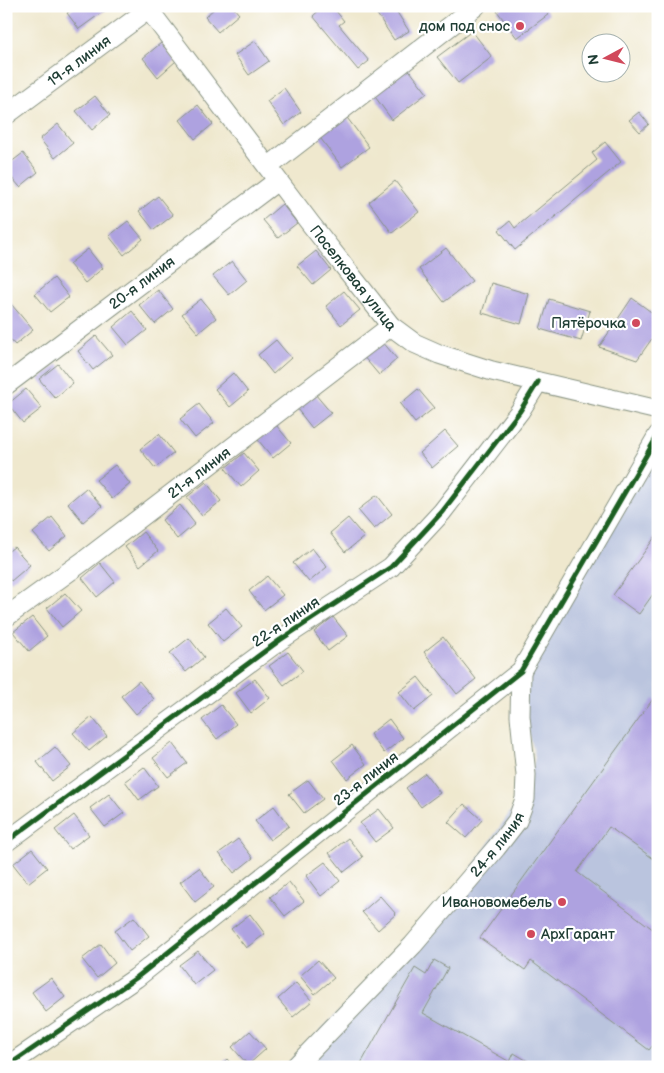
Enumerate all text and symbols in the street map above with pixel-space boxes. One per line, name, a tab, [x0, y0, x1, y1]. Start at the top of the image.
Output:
place label: дом под снос	[419, 17, 511, 36]
marker: дом под снос	[514, 20, 526, 32]
street label: 19-я линия	[44, 31, 115, 91]
north arrow	[582, 32, 632, 82]
text: N	[585, 53, 603, 66]
street label: Поселковая улица	[306, 221, 401, 335]
street label: 20-я линия	[105, 252, 179, 314]
place label: Пятёрочка	[551, 314, 626, 333]
marker: Пятёрочка	[630, 317, 642, 329]
street label: 21-я линия	[164, 443, 234, 503]
street label: 22-я линия	[249, 592, 323, 652]
street label: 23-я линия	[330, 748, 402, 810]
street label: 24-я линия	[466, 810, 529, 881]
place label: Ивановомебель	[441, 893, 553, 912]
marker: Ивановомебель	[556, 896, 568, 908]
place label: АрхГарант	[540, 925, 615, 944]
marker: АрхГарант	[525, 928, 537, 940]

